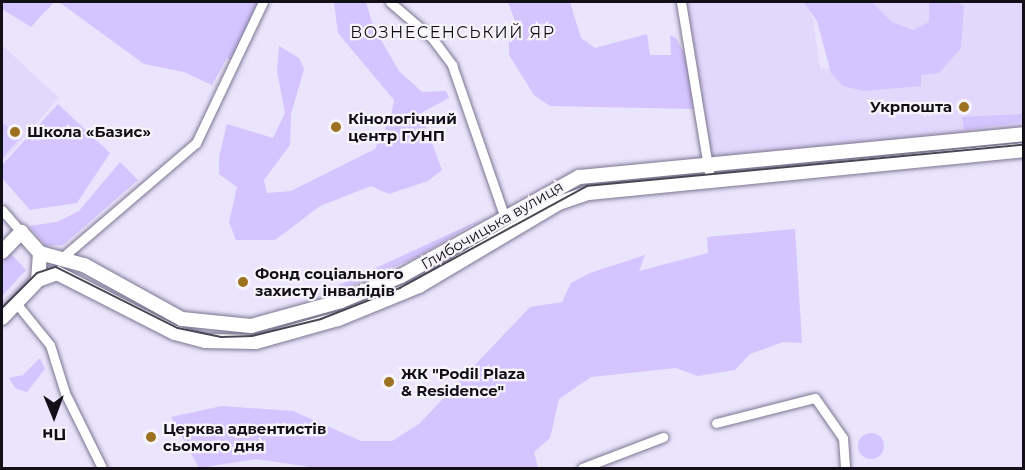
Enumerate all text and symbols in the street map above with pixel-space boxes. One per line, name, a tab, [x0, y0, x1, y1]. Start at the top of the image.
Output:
district label: ВОЗНЕСЕНСЬКИЙ ЯР	[350, 23, 556, 43]
place label: Укрпошта	[870, 98, 952, 116]
marker: Укрпошта	[957, 100, 971, 114]
place label: Кінологічний центр ГУНП	[348, 109, 457, 144]
marker: Кінологічний центр ГУНП	[329, 120, 343, 134]
place label: Школа «Базис»	[27, 123, 151, 141]
marker: Школа «Базис»	[8, 125, 22, 139]
street label: Глибочицька вулиця	[418, 177, 566, 273]
place label: Фонд соціального захисту інвалідів	[255, 264, 403, 299]
marker: Фонд соціального захисту інвалідів	[236, 275, 250, 289]
place label: ЖК "Podil Plaza & Residence"	[401, 364, 525, 399]
marker: ЖК "Podil Plaza & Residence"	[382, 375, 396, 389]
north arrow	[24, 386, 84, 446]
place label: Церква адвентистів сьомого дня	[163, 419, 326, 454]
text: Пн	[42, 425, 67, 444]
marker: Церква адвентистів сьомого дня	[144, 430, 158, 444]

